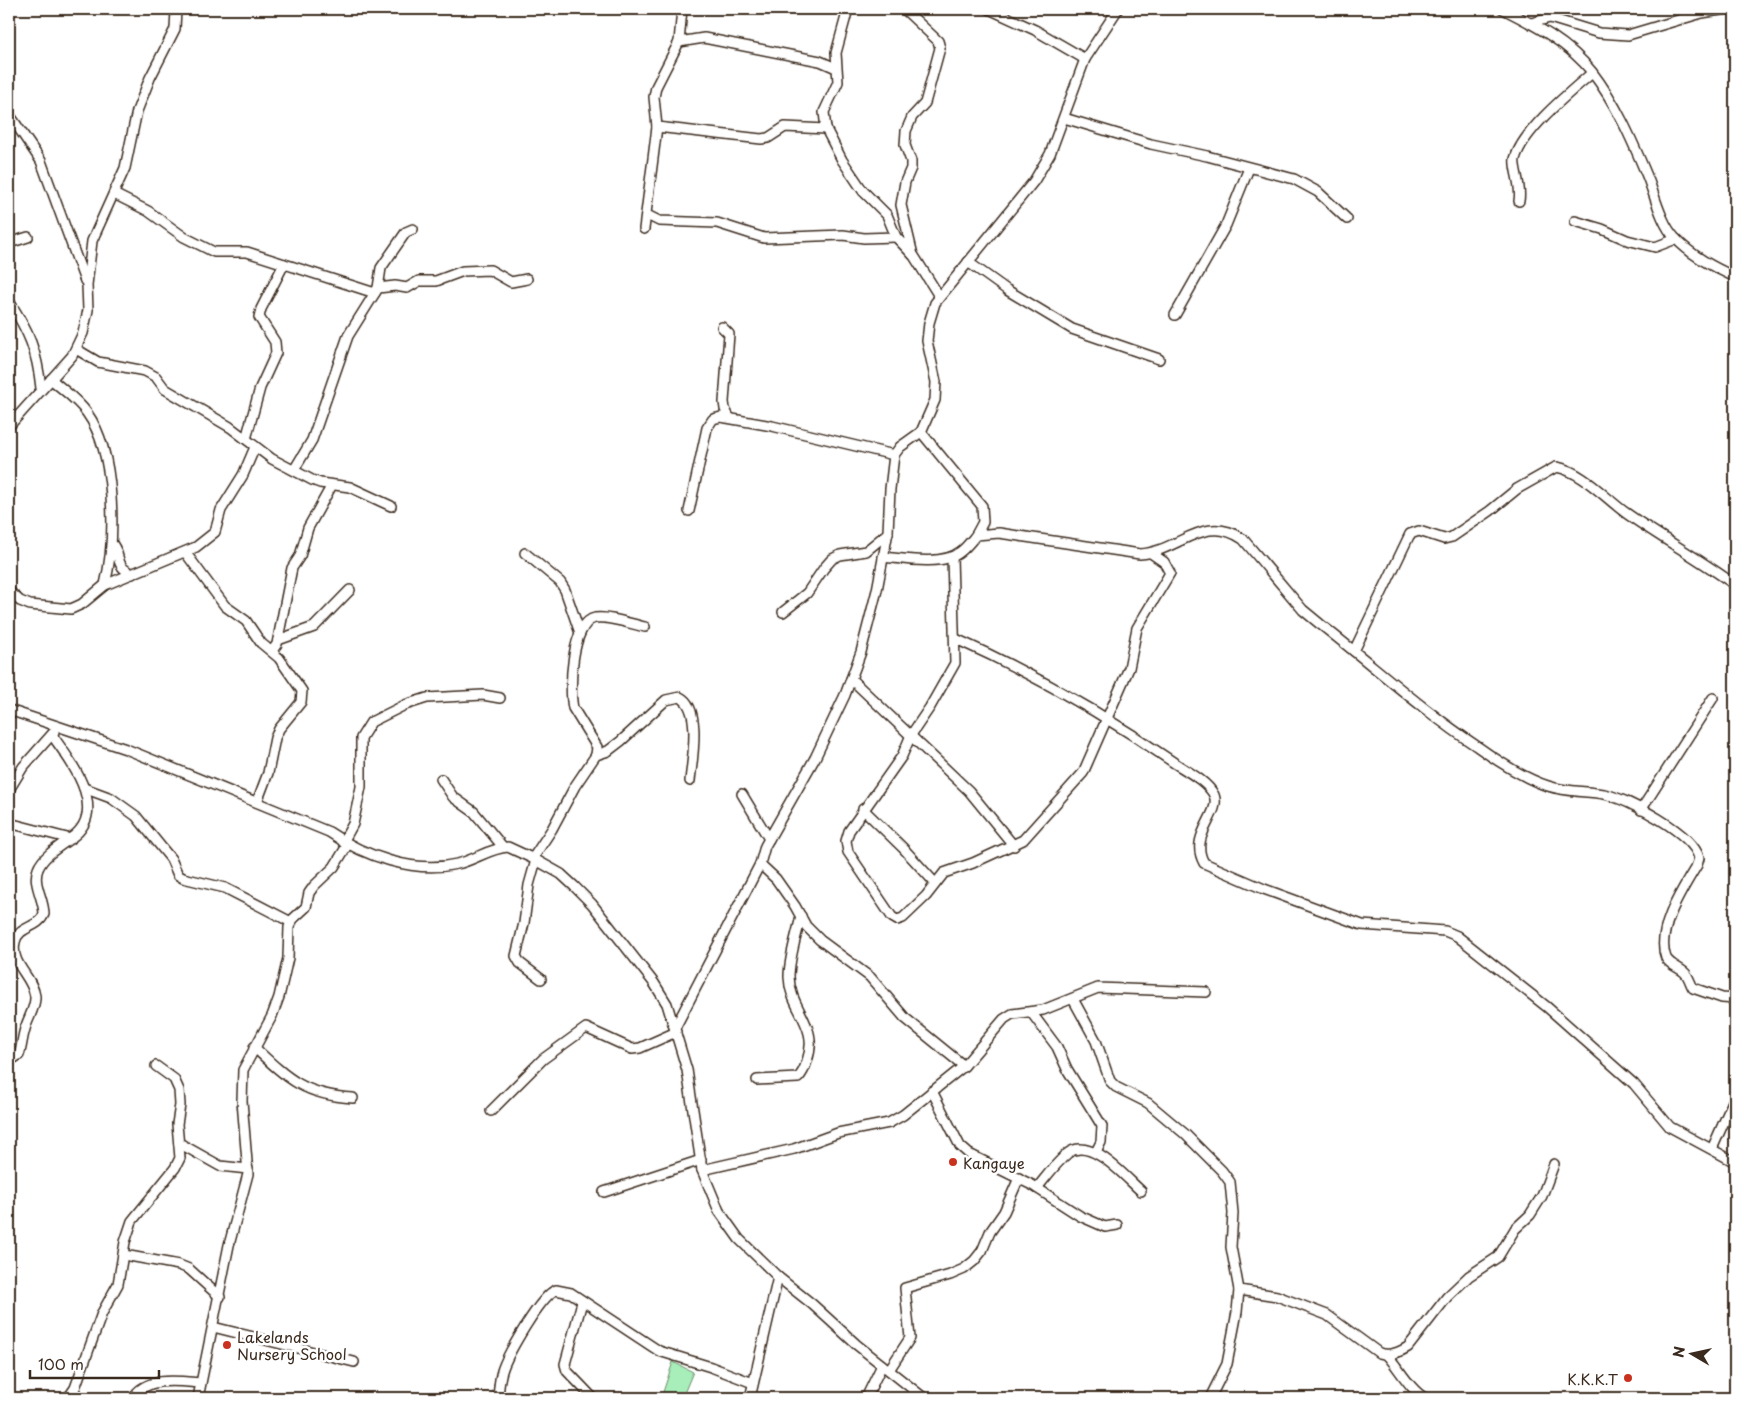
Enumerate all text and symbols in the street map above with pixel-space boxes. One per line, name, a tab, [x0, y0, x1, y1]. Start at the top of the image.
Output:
place label: Kangaye	[963, 1151, 1025, 1174]
marker: Kangaye	[947, 1156, 959, 1168]
place label: Lakelands Nursery School	[237, 1325, 347, 1365]
north arrow	[1666, 1330, 1716, 1380]
marker: Lakelands Nursery School	[221, 1339, 233, 1351]
text: N	[1667, 1345, 1690, 1359]
scale bar	[30, 1347, 159, 1379]
text: 100 m	[38, 1352, 84, 1375]
place label: K.K.K.T	[1567, 1367, 1619, 1390]
marker: K.K.K.T	[1622, 1372, 1634, 1384]

